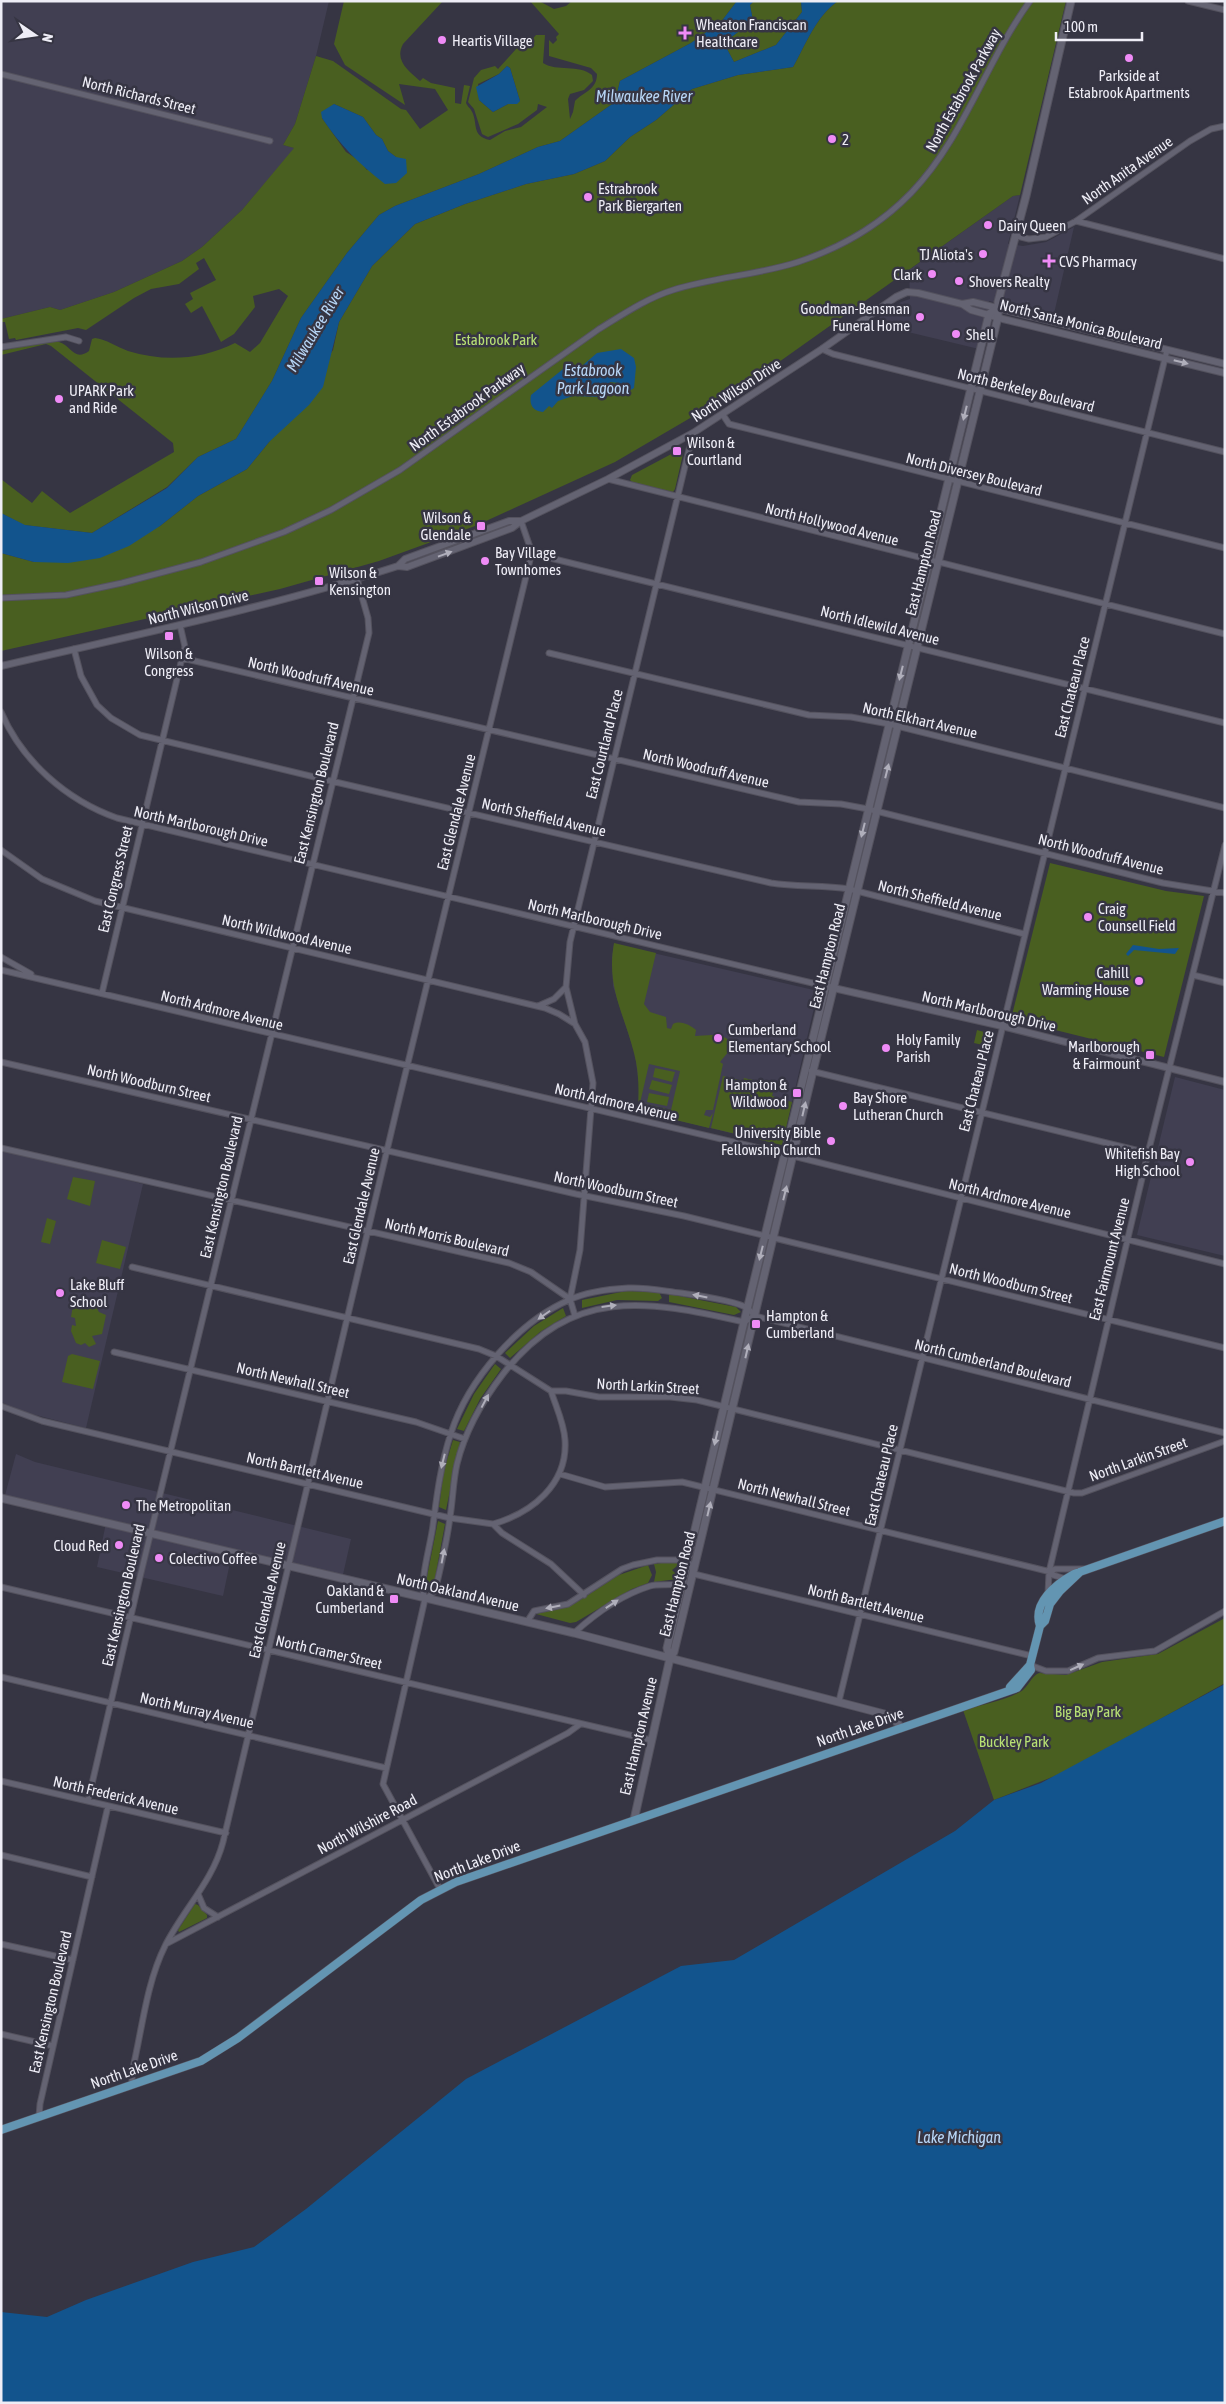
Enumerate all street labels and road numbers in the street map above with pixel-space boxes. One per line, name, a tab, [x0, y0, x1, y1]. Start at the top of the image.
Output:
street label: North Estabrook Parkway	[922, 25, 1004, 155]
street label: North Richards Street	[80, 73, 198, 117]
street label: North Anita Avenue	[1078, 132, 1176, 208]
street label: North Santa Monica Boulevard	[998, 296, 1164, 352]
street label: North Wilson Drive	[688, 355, 784, 425]
street label: North Estabrook Parkway	[406, 360, 528, 454]
street label: North Berkeley Boulevard	[956, 365, 1096, 415]
street label: North Diversey Boulevard	[904, 449, 1044, 499]
street label: North Hollywood Avenue	[763, 499, 901, 549]
street label: East Hampton Road	[902, 509, 944, 617]
street label: North Wilson Drive	[146, 586, 250, 628]
street label: North Idlewild Avenue	[819, 602, 942, 648]
street label: East Chateau Place	[1051, 634, 1093, 739]
street label: North Woodruff Avenue	[246, 653, 376, 699]
street label: East Courtland Place	[582, 687, 626, 801]
street label: North Elkhart Avenue	[861, 699, 979, 742]
street label: East Kensington Boulevard	[290, 720, 342, 866]
street label: North Woodruff Avenue	[641, 745, 771, 791]
street label: East Glendale Avenue	[433, 752, 479, 872]
street label: North Sheffield Avenue	[480, 794, 608, 840]
street label: North Marlborough Drive	[132, 802, 270, 850]
street label: East Congress Street	[94, 824, 136, 934]
street label: North Woodruff Avenue	[1036, 830, 1166, 878]
street label: North Sheffield Avenue	[876, 876, 1004, 924]
street label: North Marlborough Drive	[526, 895, 664, 943]
street label: East Hampton Road	[806, 902, 848, 1010]
street label: North Wildwood Avenue	[220, 911, 354, 957]
street label: North Ardmore Avenue	[159, 987, 285, 1033]
street label: North Marlborough Drive	[920, 987, 1058, 1035]
street label: East Chateau Place	[955, 1028, 997, 1133]
street label: North Woodburn Street	[85, 1060, 213, 1106]
street label: North Ardmore Avenue	[553, 1080, 679, 1124]
street label: East Kensington Boulevard	[196, 1114, 246, 1260]
street label: East Glendale Avenue	[339, 1146, 383, 1266]
street label: North Woodburn Street	[552, 1168, 680, 1210]
street label: North Ardmore Avenue	[947, 1175, 1073, 1221]
street label: East Fairmount Avenue	[1086, 1196, 1133, 1322]
street label: North Morris Boulevard	[383, 1214, 511, 1260]
street label: North Woodburn Street	[948, 1259, 1074, 1307]
street label: North Cumberland Boulevard	[913, 1335, 1073, 1391]
street label: North Newhall Street	[235, 1359, 351, 1401]
street label: North Larkin Street	[596, 1375, 700, 1397]
street label: East Chateau Place	[861, 1422, 901, 1528]
street label: North Larkin Street	[1087, 1433, 1189, 1485]
street label: North Bartlett Avenue	[245, 1448, 365, 1492]
street label: North Newhall Street	[736, 1475, 852, 1519]
street label: East Kensington Boulevard	[98, 1522, 148, 1668]
street label: East Hampton Road	[656, 1530, 698, 1638]
street label: East Glendale Avenue	[245, 1540, 289, 1660]
street label: North Oakland Avenue	[395, 1570, 521, 1614]
street label: North Bartlett Avenue	[806, 1580, 926, 1626]
street label: North Cramer Street	[274, 1631, 384, 1673]
street label: East Hampton Avenue	[616, 1675, 660, 1797]
street label: North Murray Avenue	[138, 1689, 256, 1731]
street label: North Lake Drive	[814, 1704, 906, 1750]
street label: North Frederick Avenue	[52, 1772, 181, 1818]
street label: North Wilshire Road	[314, 1791, 420, 1857]
street label: North Lake Drive	[432, 1837, 523, 1885]
street label: East Kensington Boulevard	[25, 1929, 75, 2075]
street label: North Lake Drive	[88, 2046, 180, 2092]

